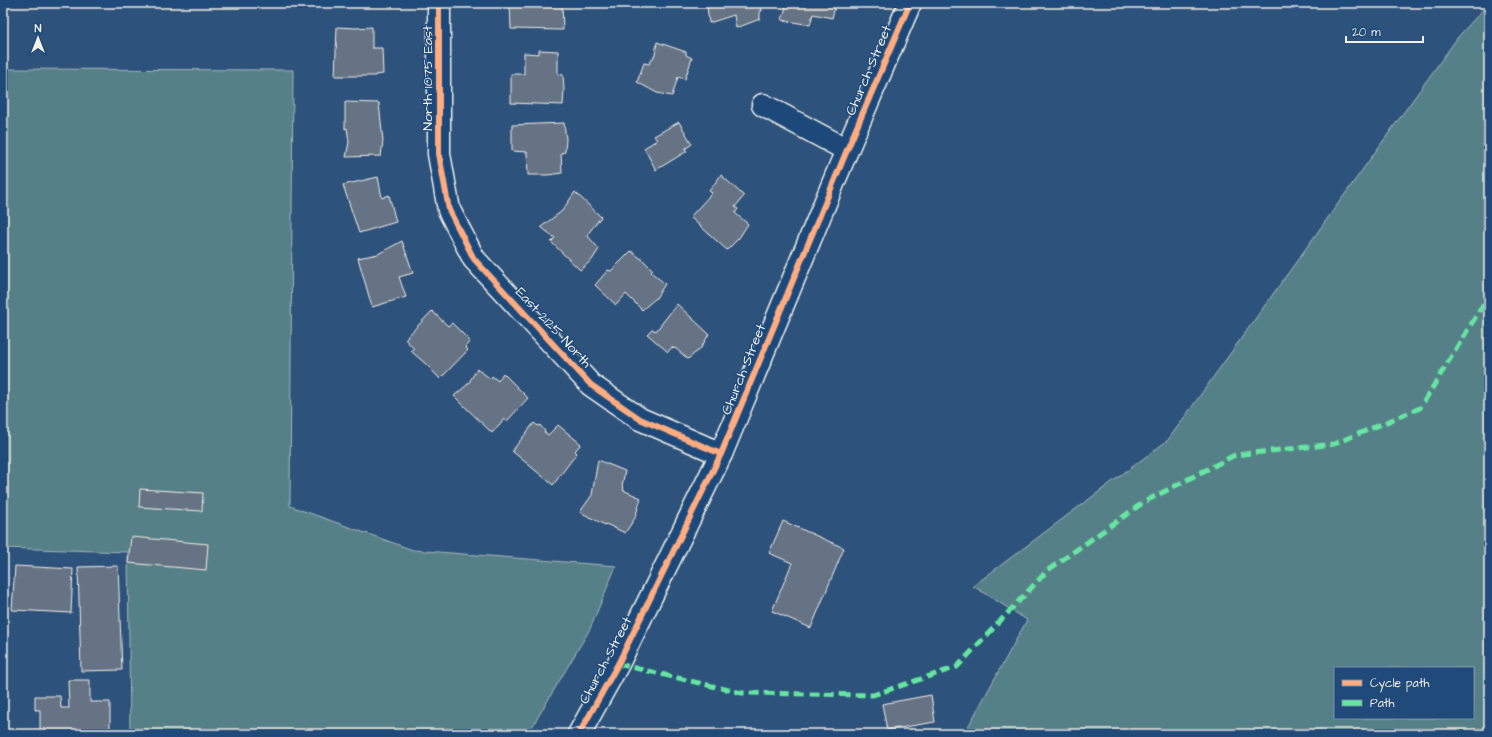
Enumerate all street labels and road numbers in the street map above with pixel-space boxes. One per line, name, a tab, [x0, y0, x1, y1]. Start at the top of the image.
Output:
street label: Church Street	[841, 22, 897, 119]
street label: North 1075 East	[418, 25, 438, 131]
street label: East 2125 North	[510, 283, 596, 373]
street label: Church Street	[717, 321, 771, 418]
street label: Church Street	[574, 613, 637, 708]

